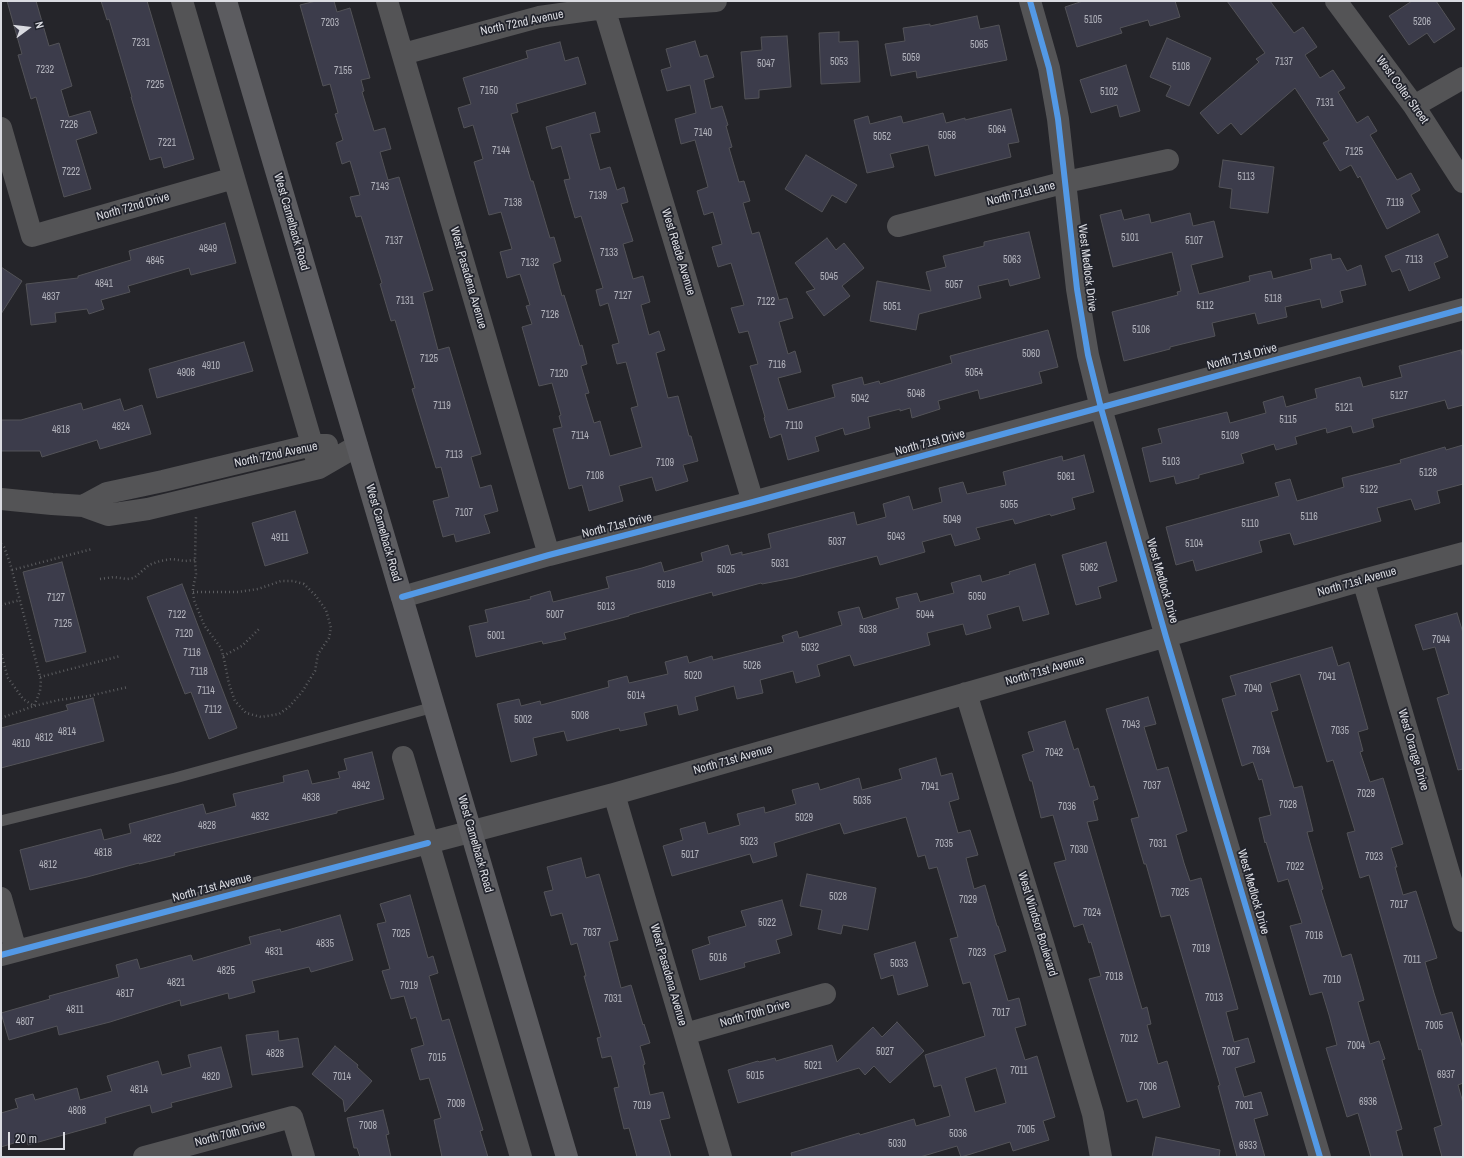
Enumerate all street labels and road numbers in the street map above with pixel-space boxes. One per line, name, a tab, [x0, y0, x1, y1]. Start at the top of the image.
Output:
street label: North 72nd Avenue	[479, 7, 565, 39]
street label: West Colter Street	[1373, 53, 1431, 127]
street label: West Camelback Road	[270, 172, 312, 272]
street label: North 71st Lane	[985, 179, 1057, 209]
street label: North 72nd Drive	[95, 190, 171, 224]
street label: West Reade Avenue	[658, 207, 698, 297]
street label: West Medlock Drive	[1074, 224, 1100, 312]
street label: West Pasadena Avenue	[447, 225, 489, 331]
street label: North 71st Drive	[1206, 341, 1278, 373]
street label: North 71st Drive	[894, 427, 966, 459]
street label: North 72nd Avenue	[233, 439, 319, 471]
street label: West Camelback Road	[362, 483, 404, 583]
street label: North 71st Drive	[581, 510, 653, 542]
street label: West Medlock Drive	[1143, 537, 1181, 625]
street label: North 71st Avenue	[1316, 564, 1398, 600]
street label: North 71st Avenue	[1004, 653, 1086, 689]
street label: West Orange Drive	[1394, 708, 1432, 792]
street label: North 71st Avenue	[692, 742, 774, 778]
street label: West Camelback Road	[454, 794, 496, 894]
street label: West Medlock Drive	[1234, 848, 1272, 936]
street label: West Windsor Boulevard	[1014, 870, 1060, 978]
street label: North 71st Avenue	[171, 871, 253, 905]
street label: West Pasadena Avenue	[647, 922, 689, 1028]
street label: North 70th Drive	[718, 997, 792, 1031]
street label: North 70th Drive	[193, 1118, 267, 1150]

